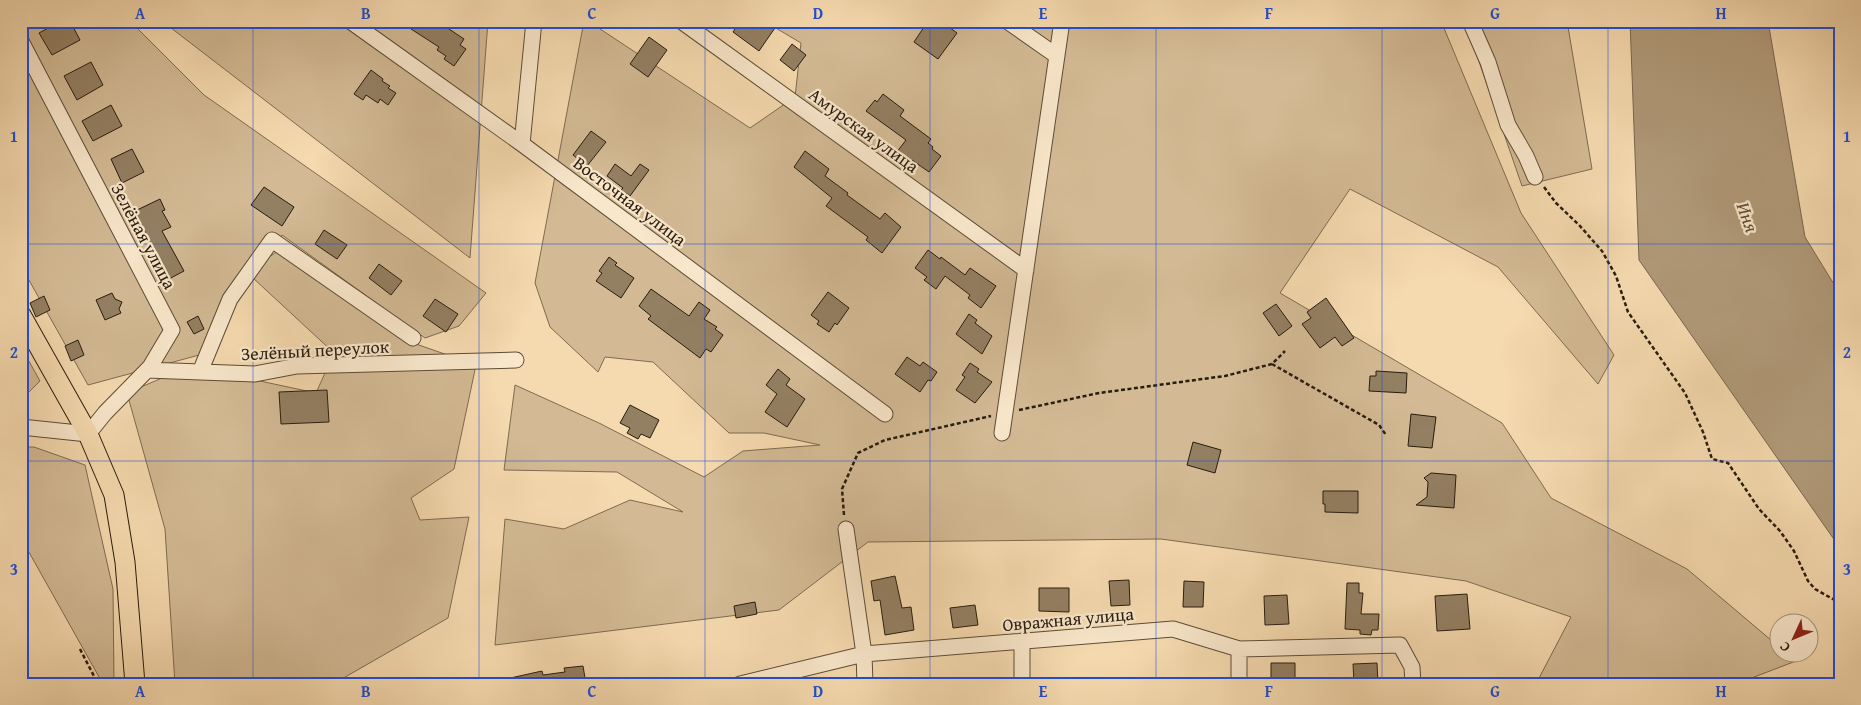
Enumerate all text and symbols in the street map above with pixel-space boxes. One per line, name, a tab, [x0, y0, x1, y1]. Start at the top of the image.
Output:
text: A	[135, 1, 146, 25]
text: B	[361, 1, 371, 25]
text: C	[587, 1, 597, 25]
text: D	[813, 1, 823, 25]
text: E	[1039, 1, 1048, 25]
text: F	[1265, 1, 1273, 25]
text: G	[1490, 1, 1500, 25]
text: H	[1715, 1, 1727, 25]
street label: Амурская улица	[803, 81, 925, 179]
text: 1	[10, 124, 18, 148]
text: 1	[1843, 124, 1851, 148]
street label: Восточная улица	[568, 149, 693, 253]
street label: Зелёная улица	[105, 178, 184, 294]
water label: Иня	[1730, 198, 1766, 236]
street label: Зелёный переулок	[240, 333, 390, 367]
text: 2	[10, 340, 18, 364]
text: 2	[1843, 340, 1851, 364]
text: 3	[10, 557, 18, 581]
text: 3	[1843, 557, 1851, 581]
street label: Овражная улица	[1001, 600, 1135, 638]
north arrow	[1768, 612, 1818, 662]
text: С	[1775, 637, 1795, 657]
text: A	[135, 679, 146, 703]
text: B	[361, 679, 371, 703]
text: C	[587, 679, 597, 703]
text: D	[813, 679, 823, 703]
text: E	[1039, 679, 1048, 703]
text: F	[1265, 679, 1273, 703]
text: G	[1490, 679, 1500, 703]
text: H	[1715, 679, 1727, 703]

